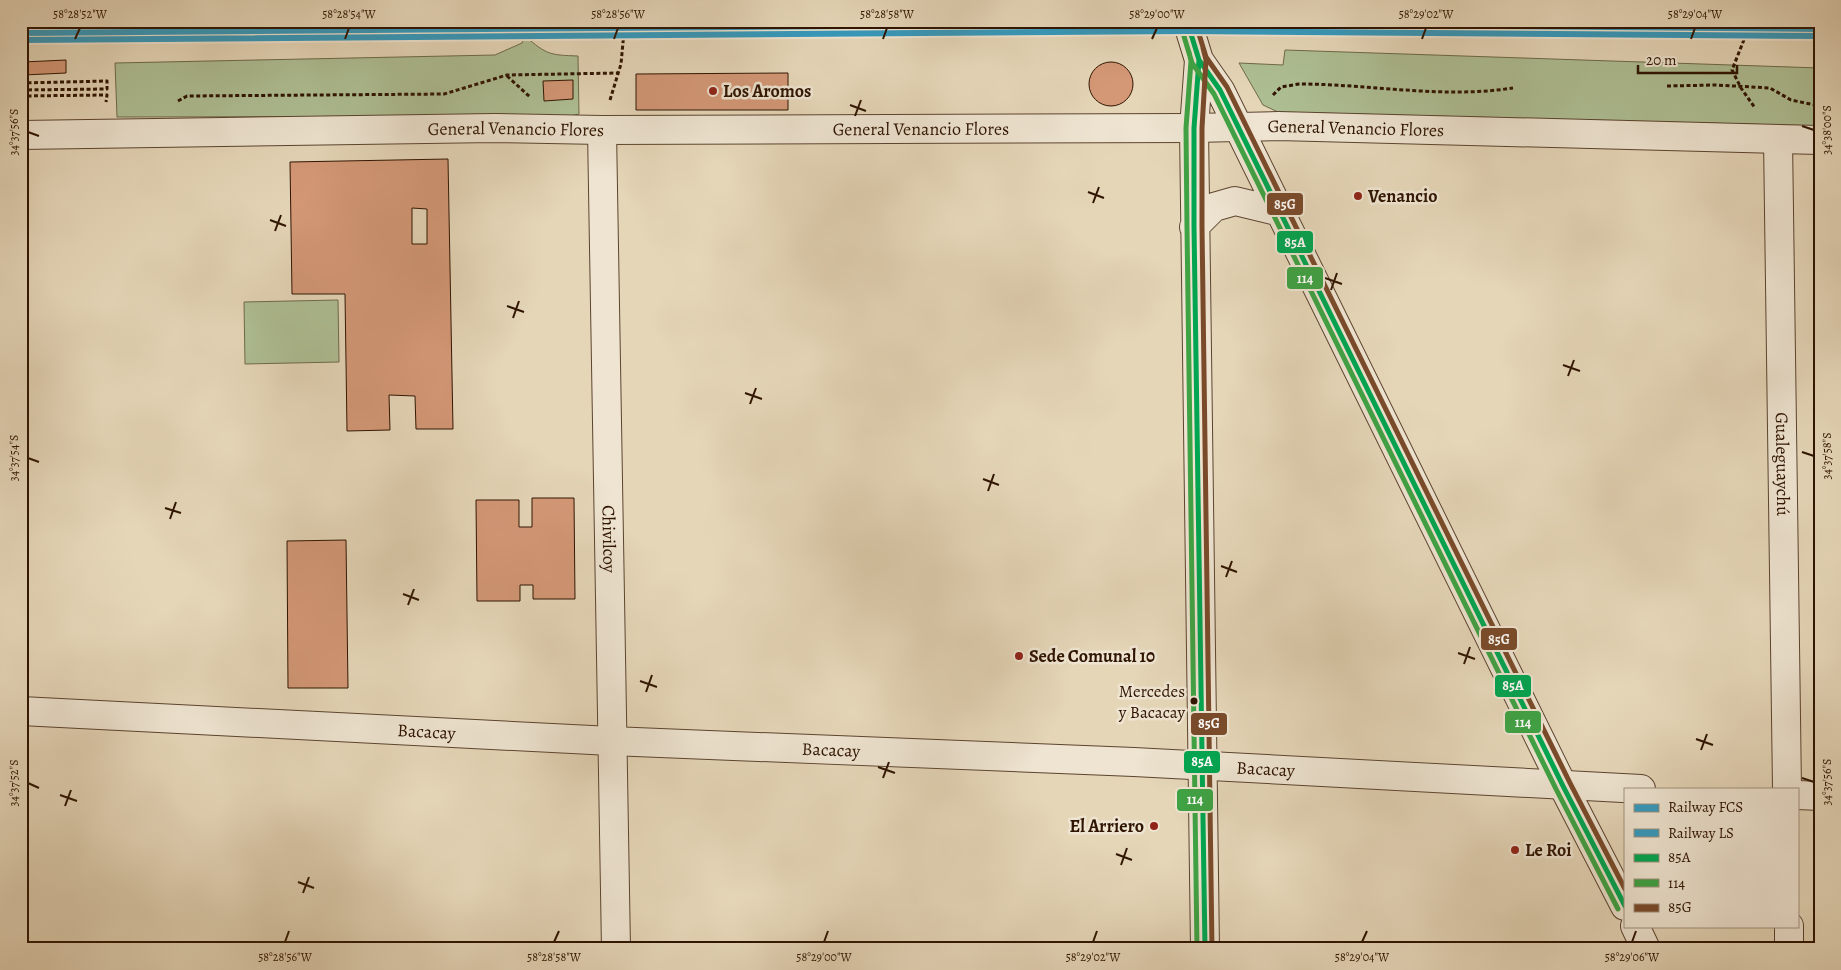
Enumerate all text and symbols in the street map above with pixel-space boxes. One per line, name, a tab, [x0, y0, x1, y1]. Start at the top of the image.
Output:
text: 58°28'52"W	[53, 6, 108, 22]
text: 58°28'54"W	[322, 6, 377, 22]
text: 58°28'56"W	[591, 6, 646, 22]
text: 58°28'58"W	[860, 6, 915, 22]
text: 58°29'00"W	[1129, 6, 1186, 22]
text: 58°29'02"W	[1399, 6, 1454, 22]
text: 58°29'04"W	[1668, 6, 1723, 22]
scale bar	[1638, 42, 1737, 74]
text: 20 m	[1646, 50, 1677, 70]
place label: Los Aromos	[723, 79, 811, 103]
marker: Los Aromos	[707, 85, 719, 97]
text: 34°38'00"S	[1819, 105, 1835, 155]
text: 34°37'56"S	[6, 109, 22, 155]
street label: General Venancio Flores	[1267, 114, 1444, 142]
street label: General Venancio Flores	[428, 116, 604, 142]
street label: General Venancio Flores	[833, 117, 1009, 141]
place label: Venancio	[1367, 184, 1438, 208]
marker: Venancio	[1352, 190, 1364, 202]
line badge: 85G	[1266, 192, 1304, 216]
text: 85G	[1274, 195, 1296, 214]
line badge: 85A	[1276, 230, 1314, 254]
text: 85A	[1284, 233, 1306, 252]
line badge: 114	[1286, 266, 1324, 290]
text: 114	[1297, 269, 1314, 288]
street label: Gualeguaychú	[1770, 412, 1795, 516]
text: 34°37'58"S	[1819, 432, 1835, 480]
text: 34°37'54"S	[6, 435, 22, 481]
street label: Chivilcoy	[596, 505, 622, 574]
line badge: 85G	[1480, 627, 1518, 651]
text: 85G	[1488, 630, 1510, 649]
place label: Sede Comunal 10	[1029, 644, 1155, 668]
marker: Sede Comunal 10	[1013, 650, 1025, 662]
line badge: 85A	[1494, 674, 1532, 698]
text: 85A	[1502, 676, 1524, 695]
place label: Mercedes y Bacacay	[1118, 680, 1185, 724]
marker: Mercedes y Bacacay	[1189, 696, 1199, 706]
line badge: 114	[1504, 710, 1542, 734]
line badge: 85G	[1190, 712, 1228, 736]
text: 114	[1515, 713, 1532, 732]
text: 85G	[1198, 714, 1220, 733]
street label: Bacacay	[397, 718, 457, 745]
street label: Bacacay	[801, 737, 862, 763]
line badge: 85A	[1183, 750, 1221, 774]
text: 85A	[1191, 752, 1213, 771]
street label: Bacacay	[1236, 755, 1296, 783]
text: 34°37'56"S	[1819, 759, 1835, 805]
text: 34°37'52"S	[6, 760, 22, 807]
line badge: 114	[1176, 788, 1214, 812]
legend	[1624, 788, 1798, 928]
text: 114	[1187, 790, 1204, 809]
text: Railway FCS	[1668, 797, 1743, 817]
place label: El Arriero	[1070, 814, 1144, 838]
marker: El Arriero	[1148, 820, 1160, 832]
text: Railway LS	[1668, 823, 1734, 843]
place label: Le Roi	[1525, 838, 1572, 862]
marker: Le Roi	[1509, 844, 1521, 856]
text: 85A	[1668, 847, 1691, 867]
text: 114	[1668, 873, 1685, 893]
text: 85G	[1668, 897, 1692, 917]
text: 58°28'56"W	[258, 949, 313, 965]
text: 58°28'58"W	[527, 949, 582, 965]
text: 58°29'00"W	[796, 949, 853, 965]
text: 58°29'02"W	[1066, 949, 1121, 965]
text: 58°29'04"W	[1335, 949, 1390, 965]
text: 58°29'06"W	[1605, 949, 1660, 965]

